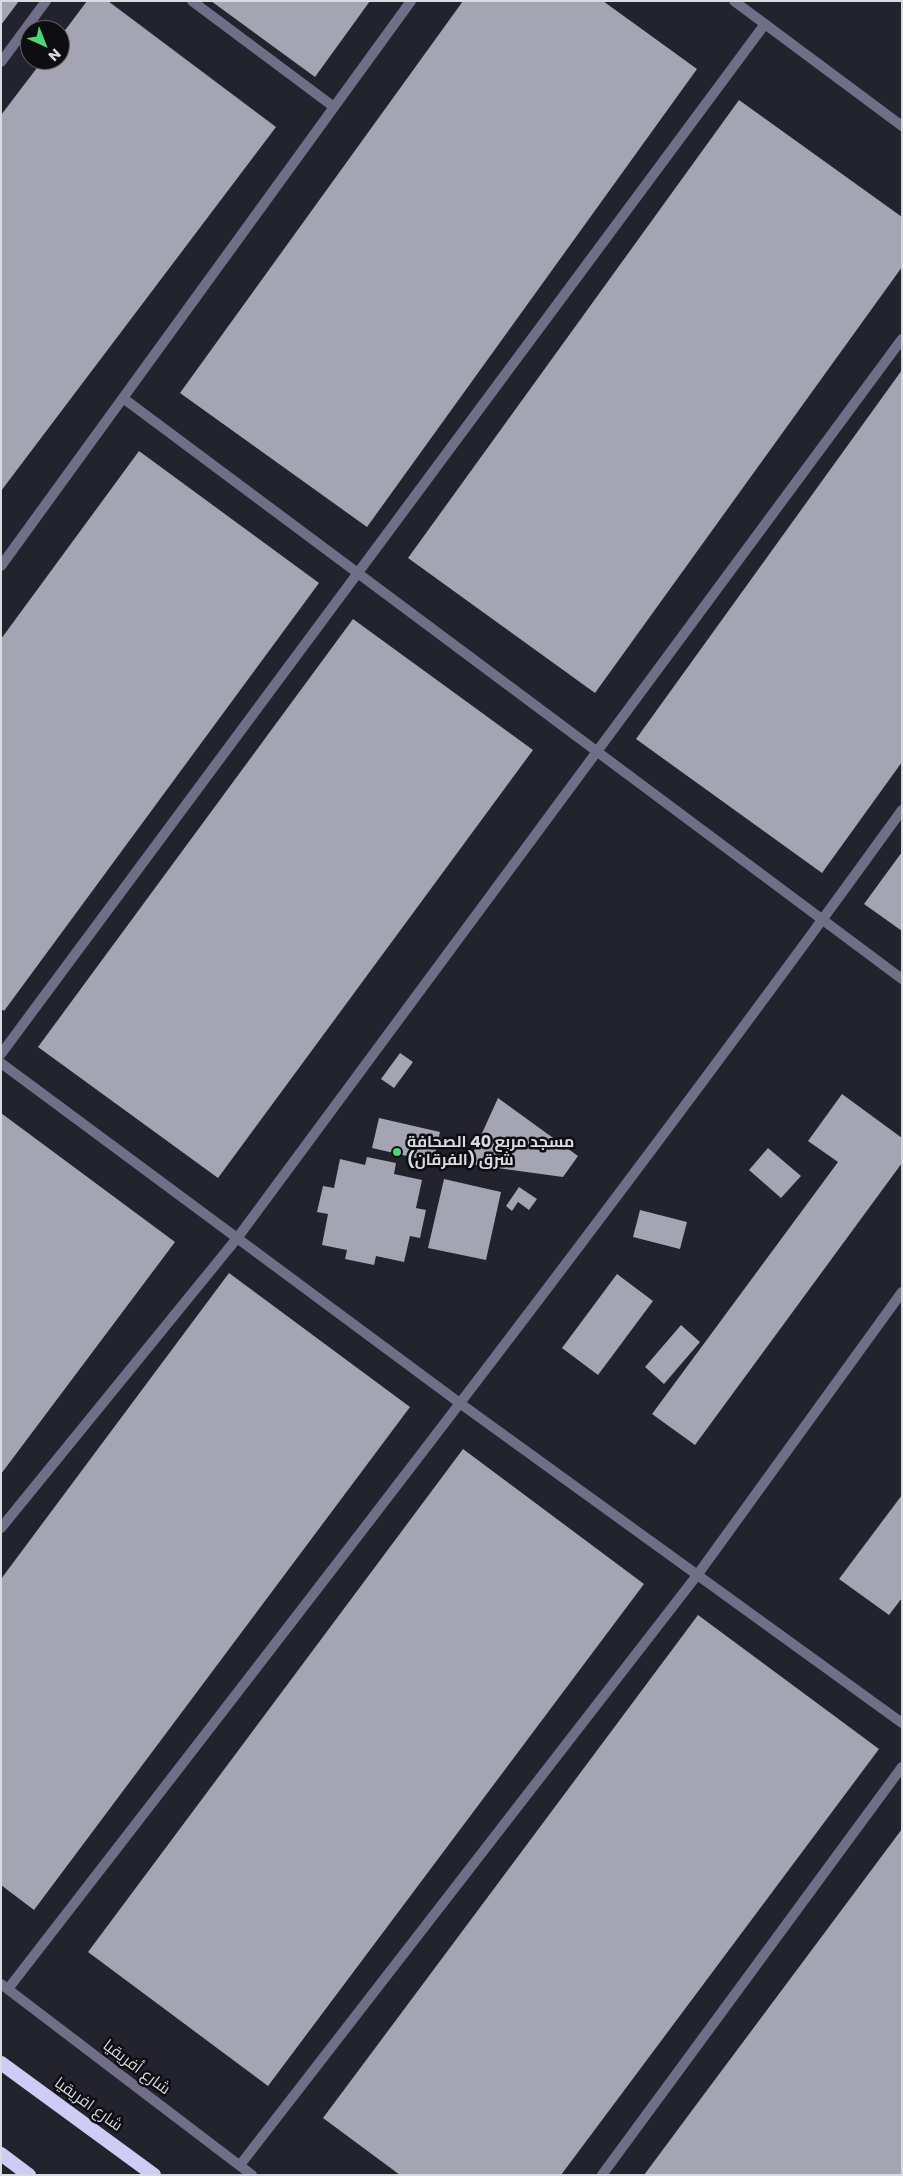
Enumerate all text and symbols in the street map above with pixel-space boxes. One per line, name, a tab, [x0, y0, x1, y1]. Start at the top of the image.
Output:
north arrow	[20, 20, 70, 70]
text: N	[44, 44, 65, 66]
place label: مسجد مربع 40 الصحافة شرق (الفرقان)	[407, 1133, 574, 1171]
marker: مسجد مربع 40 الصحافة شرق (الفرقان)	[391, 1146, 403, 1158]
street label: شارع أفريقيا	[99, 2036, 173, 2100]
street label: شارع افريقيا	[50, 2074, 126, 2136]

